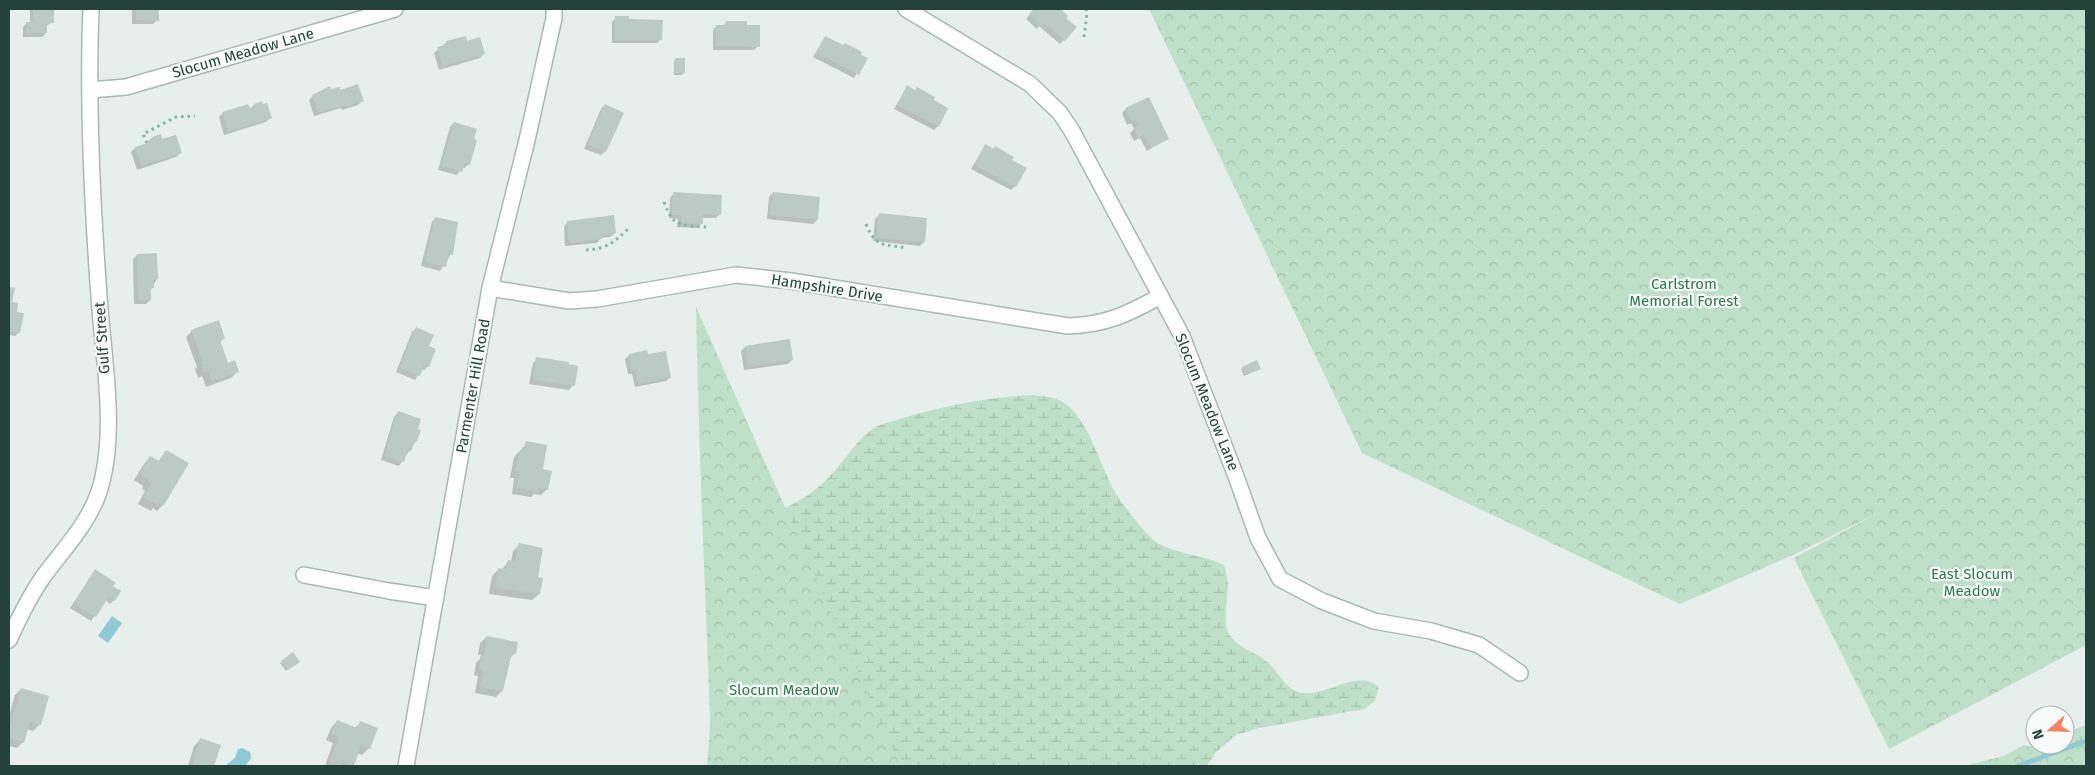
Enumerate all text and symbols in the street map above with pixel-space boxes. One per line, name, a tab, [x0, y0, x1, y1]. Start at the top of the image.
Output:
street label: Slocum Meadow Lane	[170, 24, 316, 82]
street label: Hampshire Drive	[770, 270, 884, 306]
park label: Carlstrom Memorial Forest	[1629, 275, 1739, 310]
street label: Gulf Street	[90, 301, 113, 375]
street label: Parmenter Hill Road	[452, 317, 494, 455]
street label: Slocum Meadow Lane	[1171, 331, 1243, 473]
park label: East Slocum Meadow	[1931, 565, 2013, 600]
park label: Slocum Meadow	[729, 681, 839, 699]
north arrow	[2025, 705, 2075, 755]
text: N	[2029, 727, 2048, 742]

